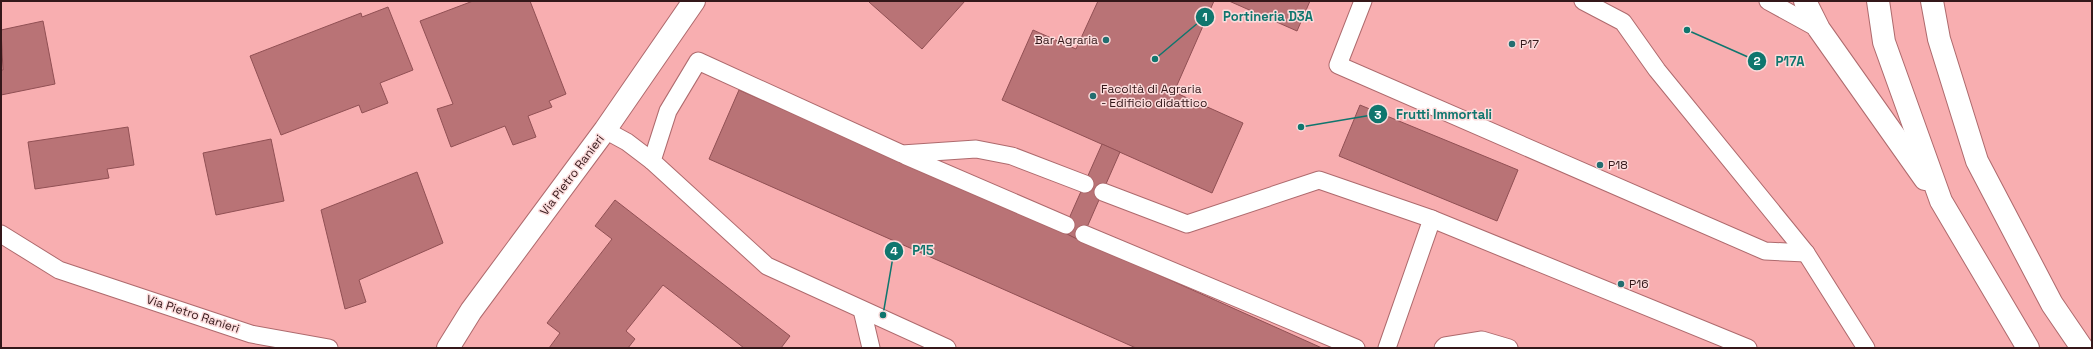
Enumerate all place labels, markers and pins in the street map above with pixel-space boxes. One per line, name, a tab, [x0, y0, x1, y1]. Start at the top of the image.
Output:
callout: Portineria D3A	[1195, 4, 1321, 29]
place label: Bar Agraria	[1035, 32, 1098, 48]
marker: Bar Agraria	[1101, 35, 1111, 45]
place label: P17	[1520, 36, 1539, 52]
marker: P17	[1507, 39, 1517, 49]
callout: P17A	[1747, 49, 1812, 74]
place label: Facoltà di Agraria - Edificio didattico	[1101, 81, 1207, 111]
marker: Facoltà di Agraria - Edificio didattico	[1088, 91, 1098, 101]
callout: Frutti Immortali	[1368, 102, 1501, 127]
place label: P18	[1608, 157, 1628, 173]
marker: P18	[1595, 160, 1605, 170]
callout: P15	[884, 238, 942, 263]
place label: P16	[1629, 276, 1649, 292]
marker: P16	[1616, 279, 1626, 289]

